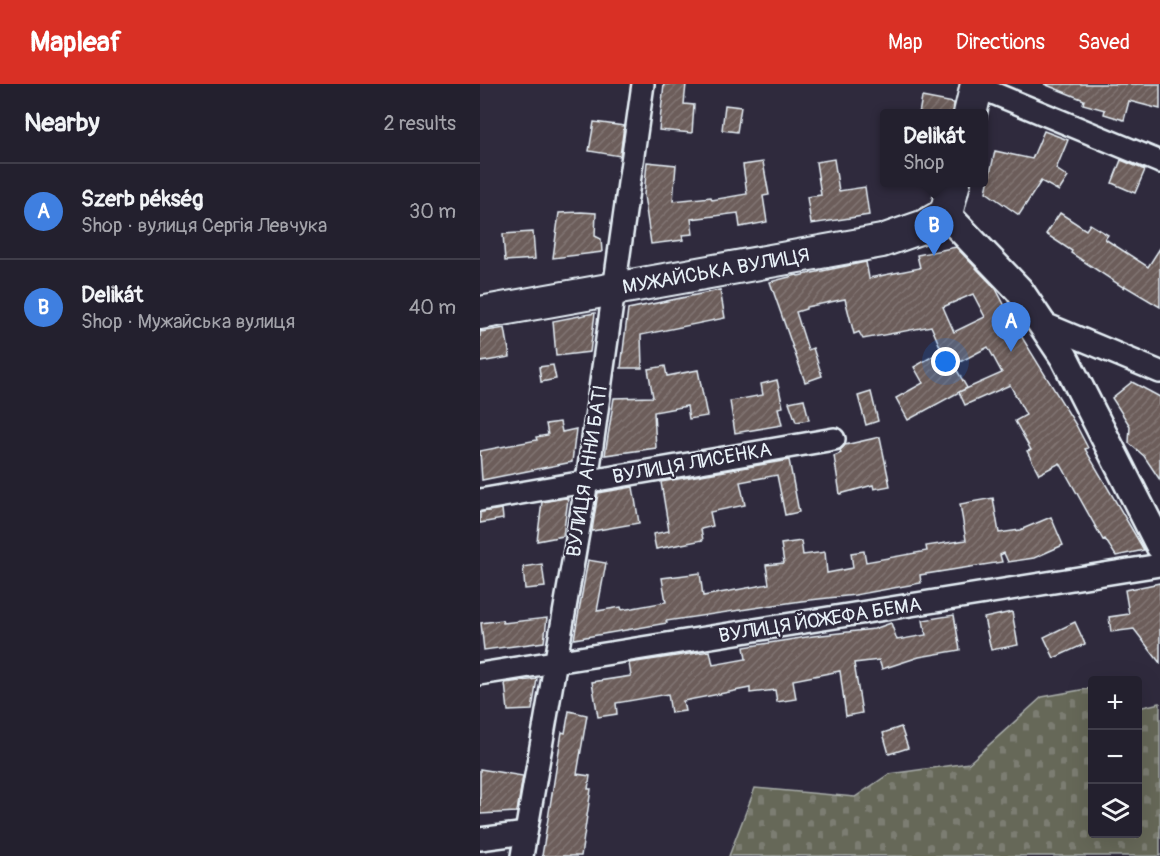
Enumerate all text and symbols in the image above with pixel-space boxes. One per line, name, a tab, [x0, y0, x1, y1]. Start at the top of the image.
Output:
text: Mapleaf	[30, 25, 121, 60]
text: Map	[888, 29, 923, 56]
text: Directions	[956, 29, 1045, 56]
text: Saved	[1078, 29, 1130, 56]
text: Nearby	[24, 107, 100, 139]
popup	[880, 109, 988, 187]
text: 2 results	[384, 111, 456, 136]
text: Delikát	[903, 122, 965, 150]
text: Shop	[903, 150, 944, 175]
text: Szerb pékség	[81, 185, 203, 213]
text: A	[37, 199, 50, 224]
text: 30 m	[409, 199, 456, 224]
pin: B	[914, 206, 954, 256]
text: Shop · вулиця Сергія Левчука	[81, 213, 327, 238]
street label: МУЖАЙСЬКА ВУЛИЦЯ	[620, 242, 812, 300]
text: Delikát	[81, 281, 143, 309]
text: B	[38, 295, 49, 320]
text: 40 m	[409, 295, 456, 320]
pin: A	[992, 302, 1030, 352]
text: Shop · Мужайська вулиця	[81, 309, 295, 334]
your location	[931, 347, 960, 376]
street label: ВУЛИЦЯ АННИ БАТІ	[561, 383, 613, 559]
street label: ВУЛИЦЯ ЛИСЕНКА	[610, 437, 774, 489]
street label: ВУЛИЦЯ ЙОЖЕФА БЕМА	[717, 592, 923, 648]
map controls	[1088, 676, 1142, 838]
button: +	[1088, 676, 1142, 730]
button: −	[1088, 730, 1142, 784]
button: layers	[1088, 784, 1142, 838]

